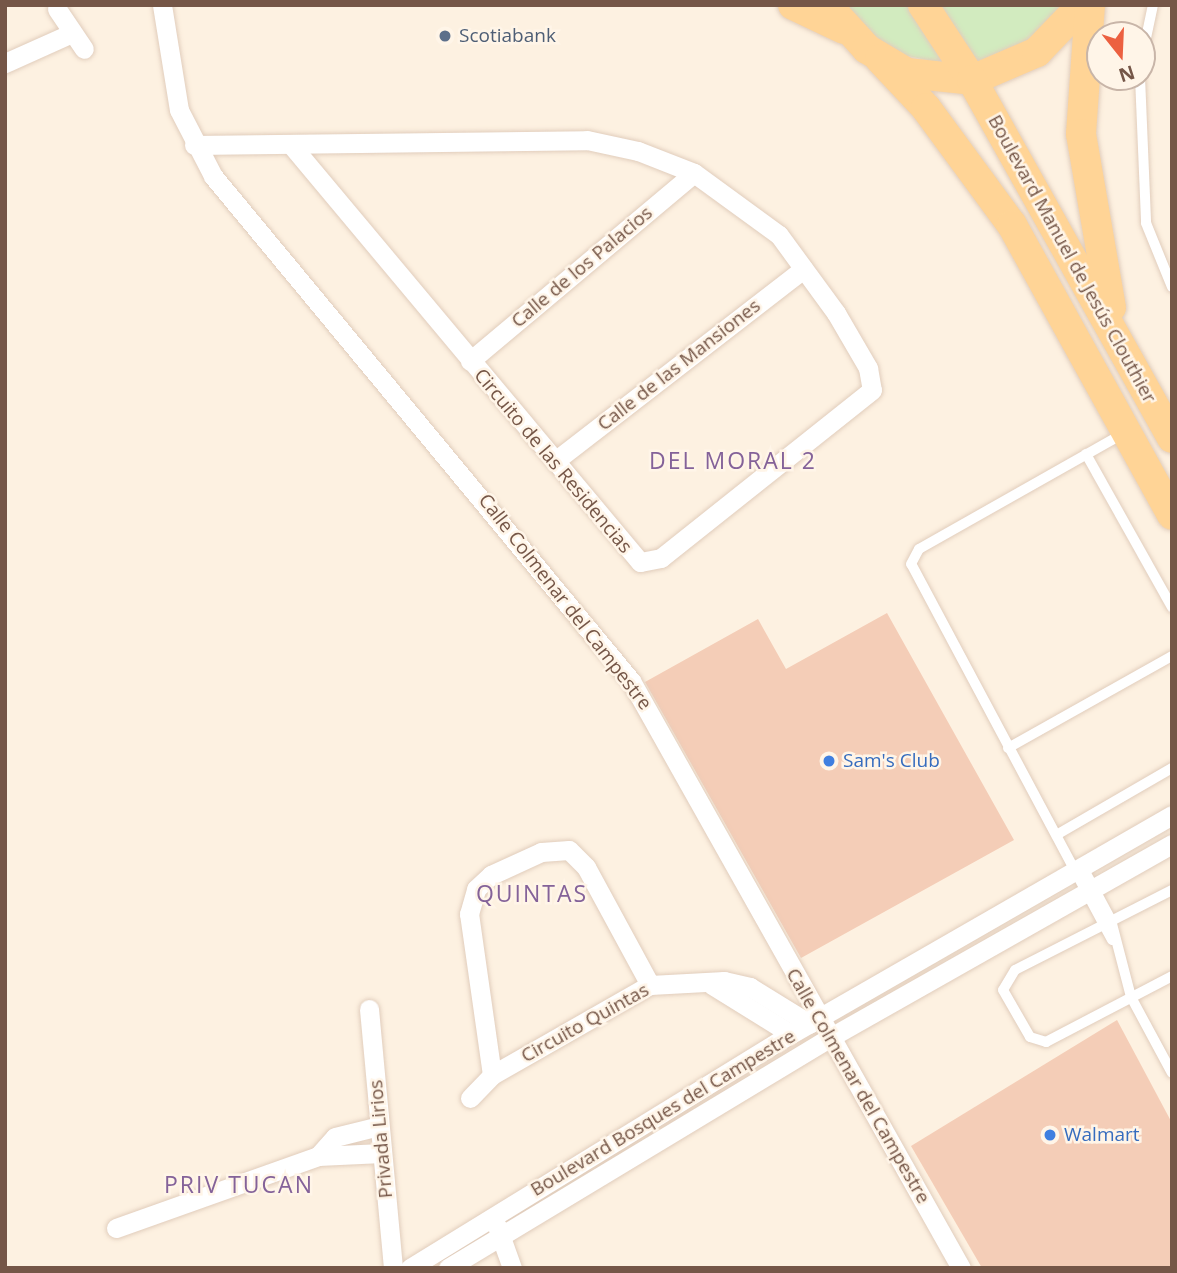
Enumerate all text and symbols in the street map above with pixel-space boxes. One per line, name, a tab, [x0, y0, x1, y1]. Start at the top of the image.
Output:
north arrow	[1086, 21, 1156, 91]
place label: Scotiabank	[459, 25, 556, 47]
marker: Scotiabank	[437, 28, 453, 44]
text: N	[1116, 59, 1138, 89]
street label: Boulevard Manuel de Jesús Clouthier	[983, 111, 1161, 407]
street label: Calle de los Palacios	[507, 201, 657, 333]
street label: Calle de las Mansiones	[593, 294, 765, 436]
street label: Circuito de las Residencias	[469, 364, 637, 558]
district label: DEL MORAL 2	[650, 446, 816, 474]
street label: Calle Colmenar del Campestre	[474, 489, 656, 715]
place label: Sam's Club	[843, 750, 940, 772]
marker: Sam's Club	[821, 753, 837, 769]
district label: QUINTAS	[477, 879, 587, 907]
street label: Calle Colmenar del Campestre	[781, 964, 935, 1208]
street label: Circuito Quintas	[517, 978, 653, 1068]
street label: Boulevard Bosques del Campestre	[527, 1025, 799, 1201]
street label: Privada Lirios	[364, 1079, 398, 1199]
place label: Walmart	[1064, 1124, 1140, 1146]
marker: Walmart	[1042, 1127, 1058, 1143]
district label: PRIV TUCAN	[165, 1170, 313, 1198]

